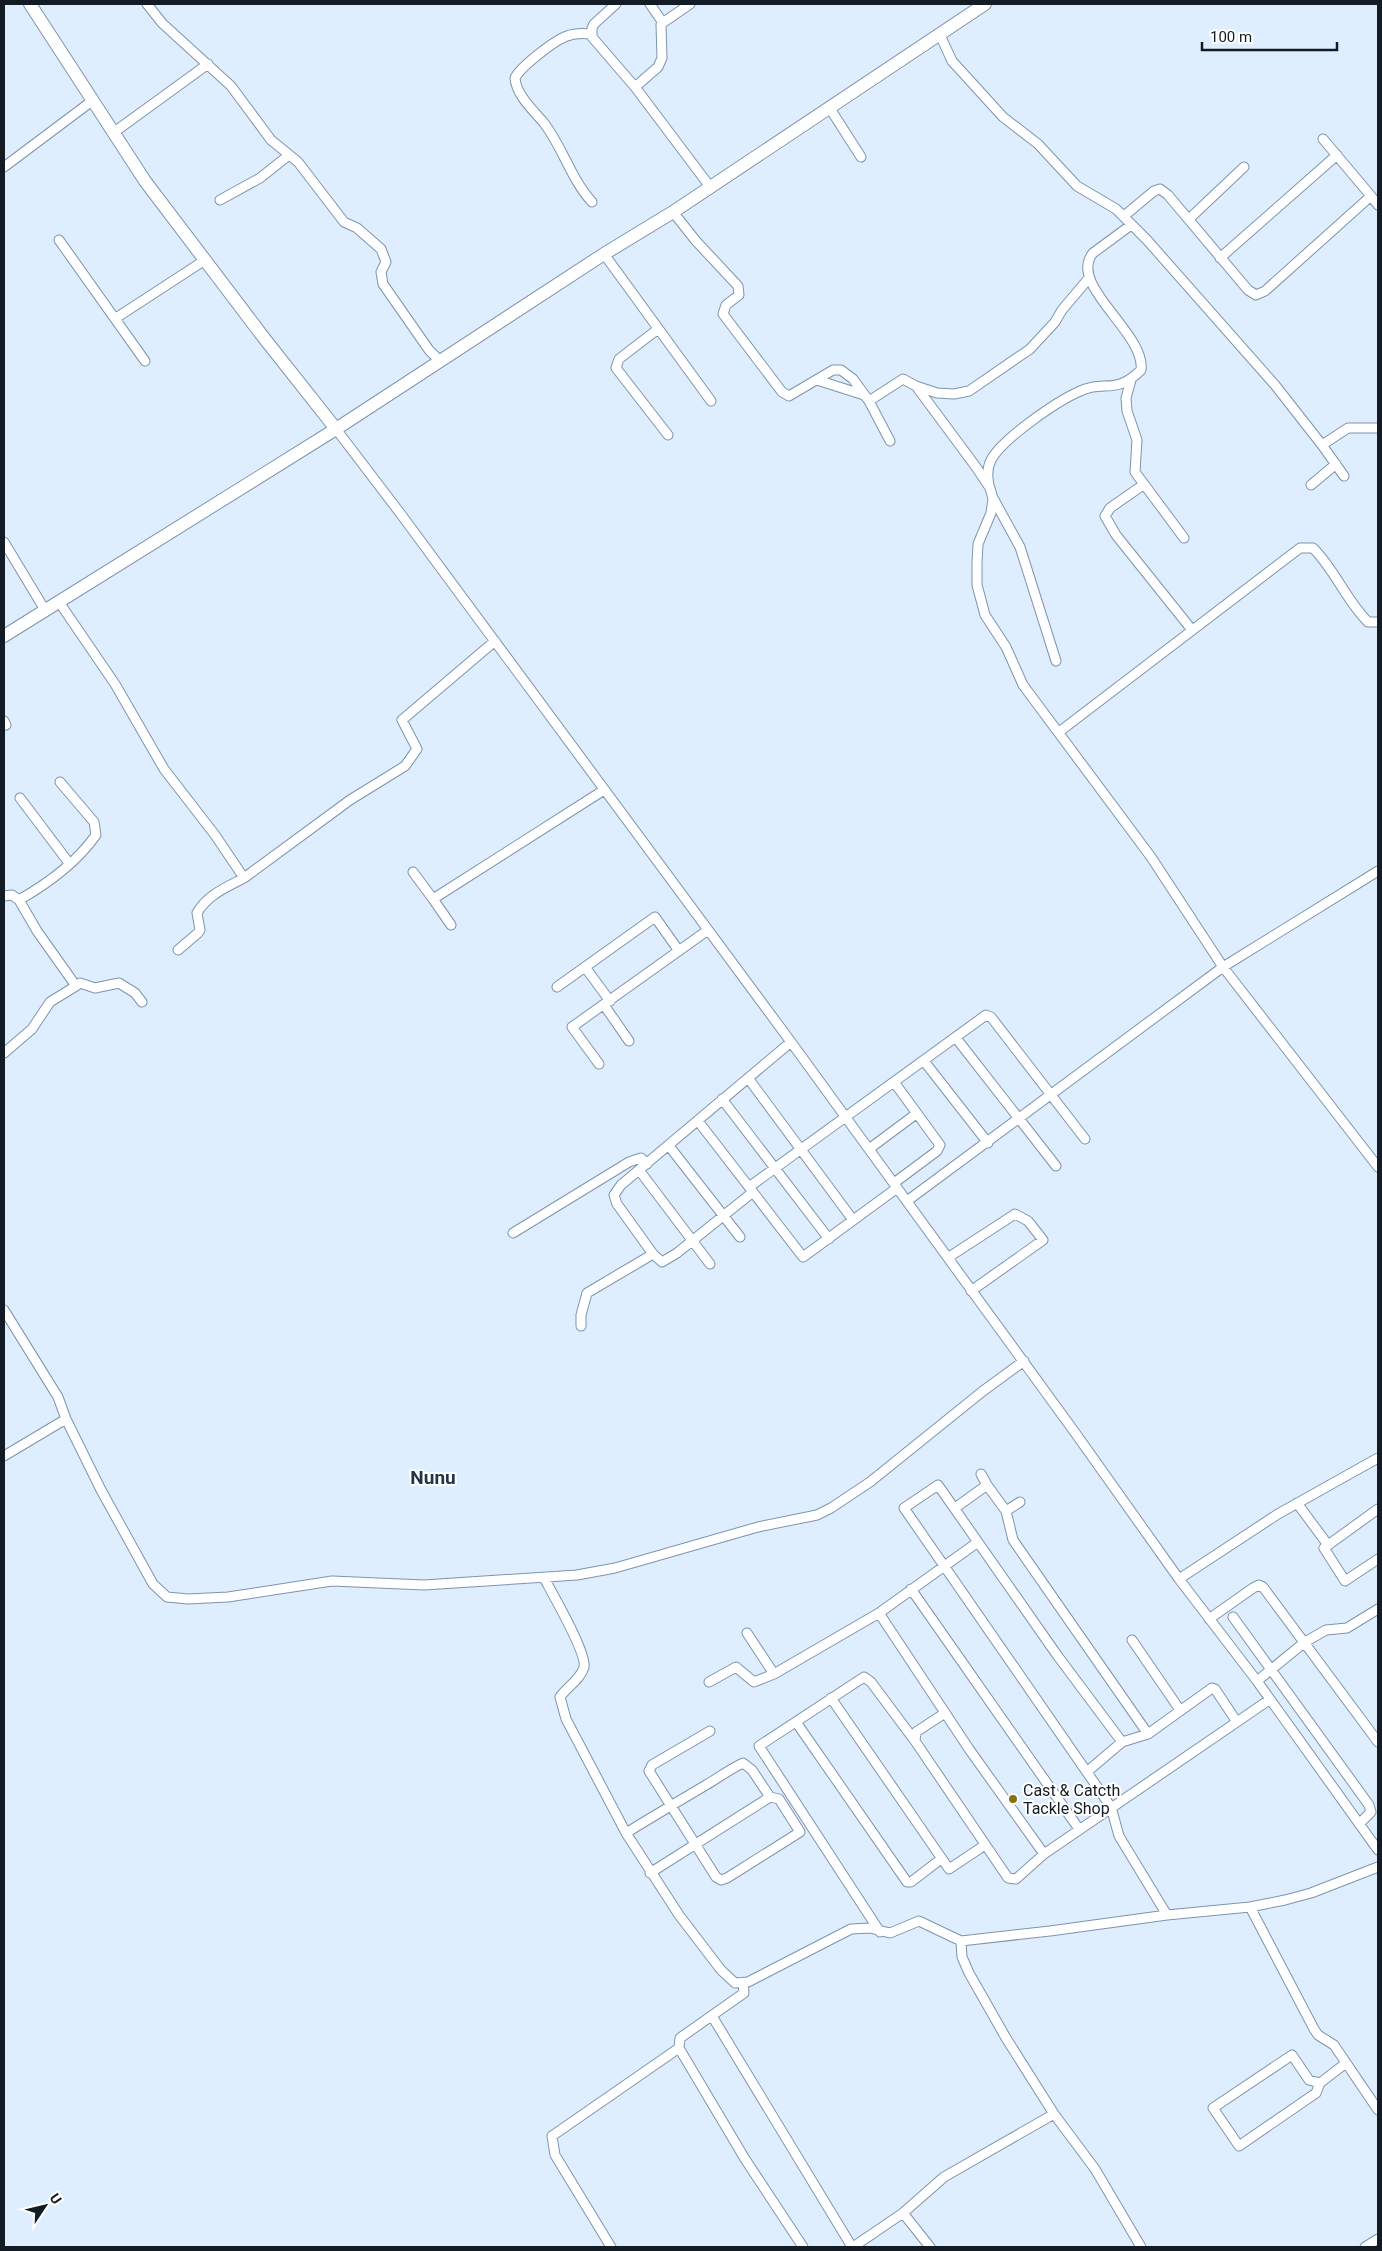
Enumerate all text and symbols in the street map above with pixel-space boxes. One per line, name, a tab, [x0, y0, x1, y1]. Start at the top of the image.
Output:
scale bar	[1202, 20, 1337, 52]
text: 100 m	[1210, 28, 1252, 46]
district label: Nunu	[410, 1466, 456, 1489]
place label: Cast & Catcth Tackle Shop	[1023, 1781, 1120, 1818]
marker: Cast & Catcth Tackle Shop	[1007, 1793, 1019, 1805]
north arrow	[20, 2181, 70, 2231]
text: U	[46, 2190, 65, 2207]

